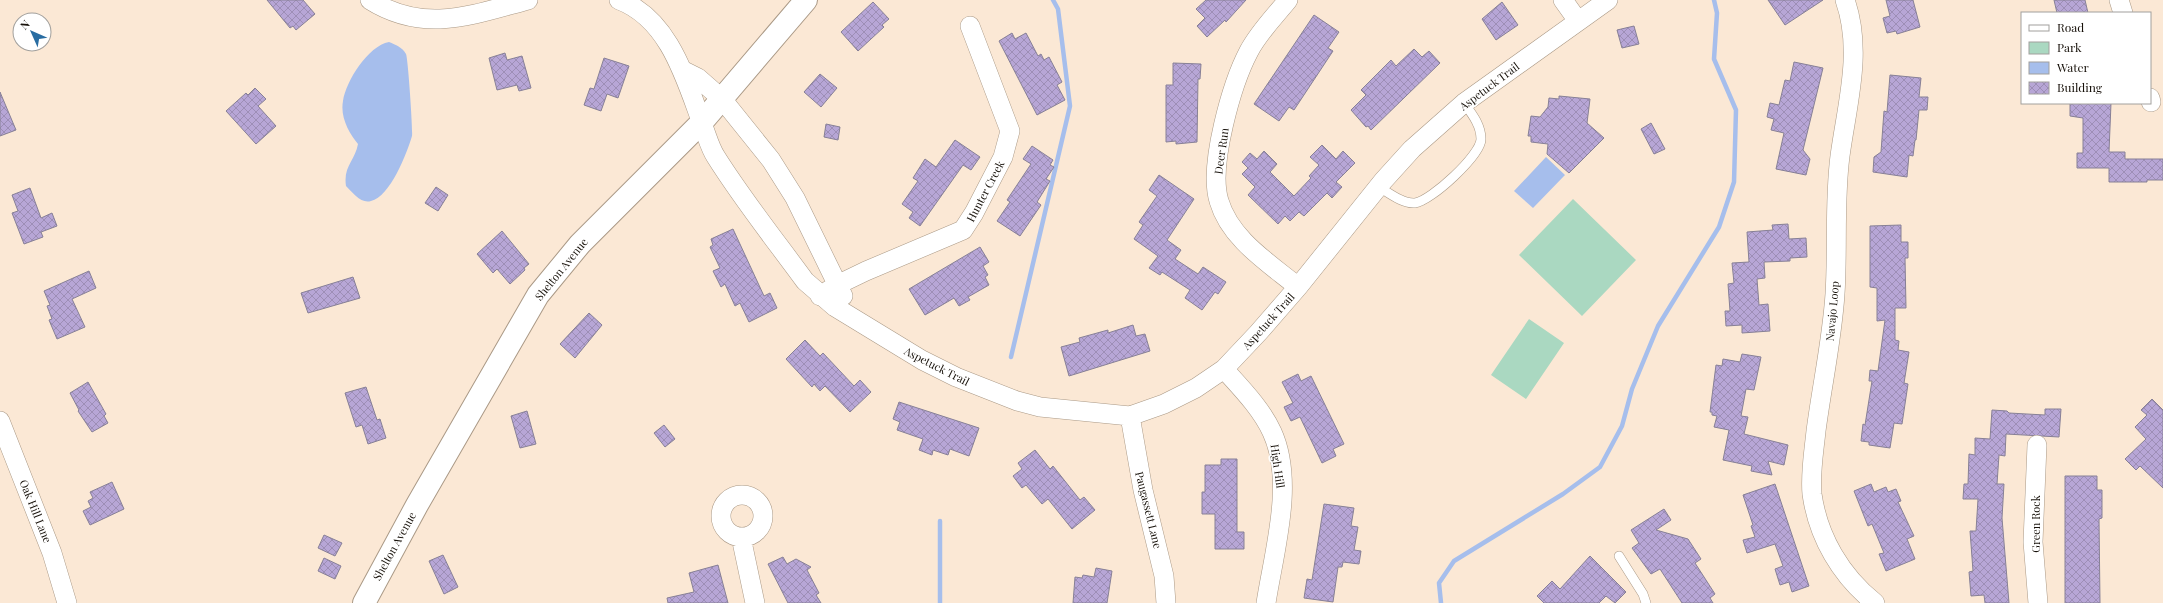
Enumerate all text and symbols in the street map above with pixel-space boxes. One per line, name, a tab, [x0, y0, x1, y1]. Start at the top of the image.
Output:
north arrow	[12, 12, 52, 52]
legend	[2021, 12, 2151, 104]
text: N	[16, 16, 33, 33]
text: Road	[2057, 19, 2084, 35]
text: Park	[2057, 39, 2082, 55]
street label: Aspetuck Trail	[1455, 59, 1522, 114]
text: Water	[2056, 59, 2090, 75]
text: Building	[2057, 79, 2103, 95]
street label: Deer Run	[1210, 126, 1232, 175]
street label: Hunter Creek	[963, 158, 1007, 224]
street label: Shelton Avenue	[531, 234, 591, 303]
street label: Navajo Loop	[1822, 280, 1842, 342]
street label: Aspetuck Trail	[1238, 289, 1297, 353]
street label: Aspetuck Trail	[901, 343, 972, 389]
street label: High Hill	[1267, 443, 1289, 489]
street label: Paugassett Lane	[1132, 470, 1166, 550]
street label: Oak Hill Lane	[17, 477, 56, 545]
street label: Green Rock	[2028, 495, 2043, 553]
street label: Shelton Avenue	[369, 509, 419, 583]

